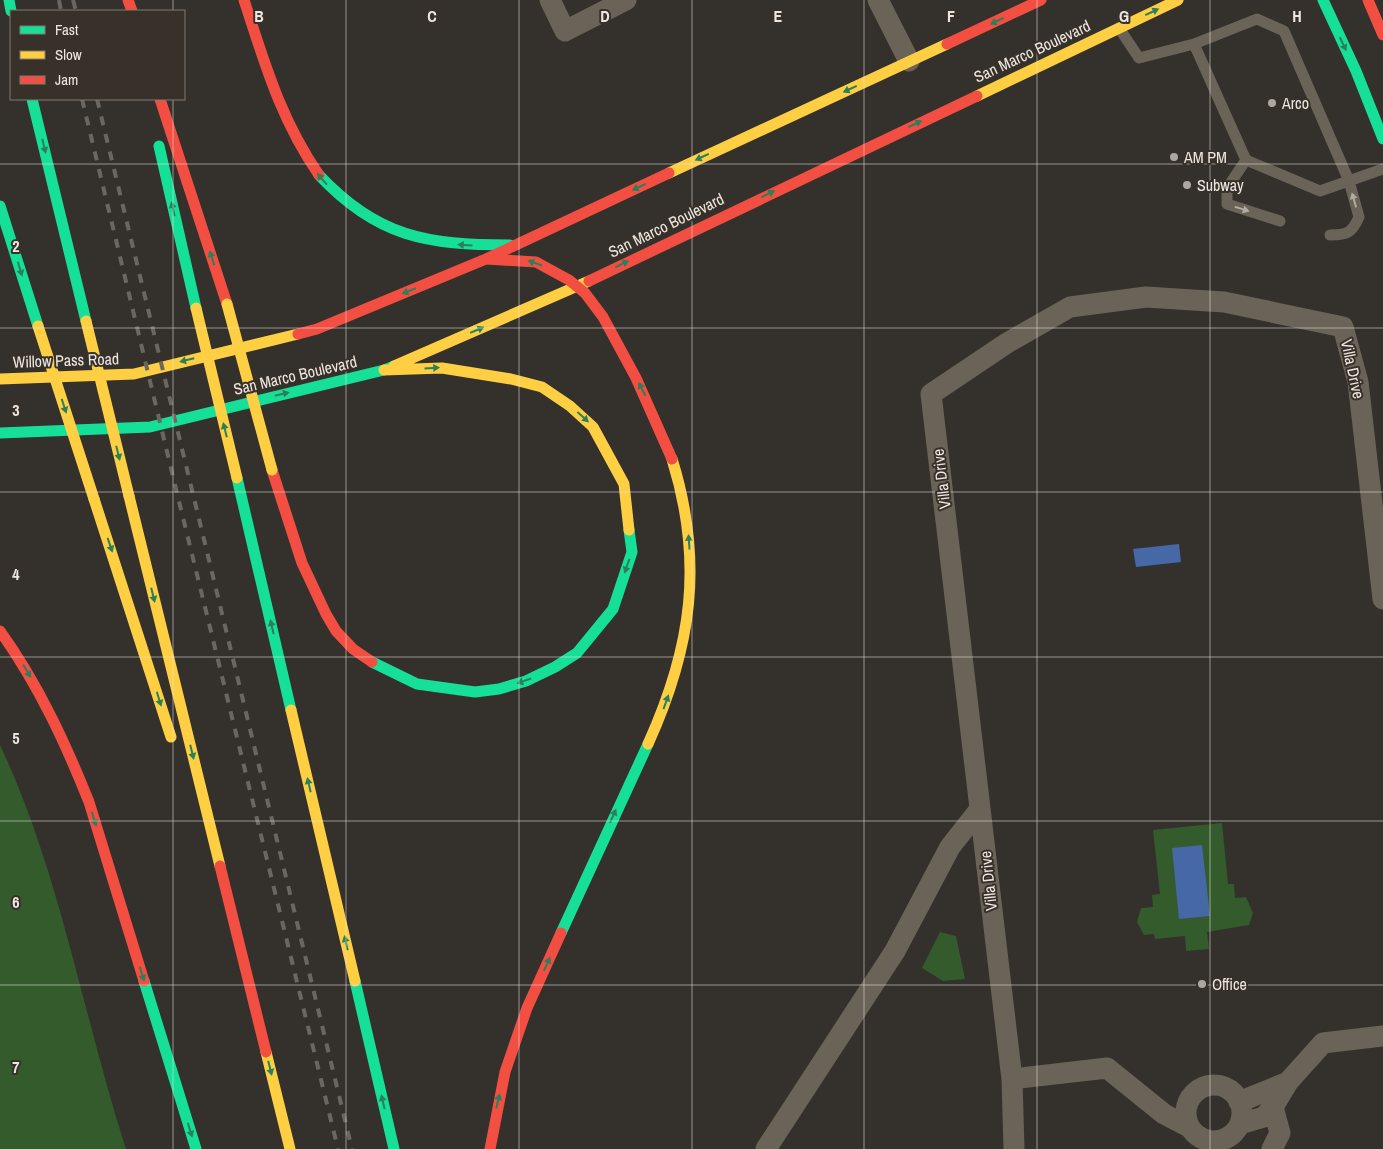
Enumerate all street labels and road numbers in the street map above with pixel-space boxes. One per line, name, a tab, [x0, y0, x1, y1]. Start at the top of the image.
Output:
street label: San Marco Boulevard	[970, 14, 1094, 88]
street label: San Marco Boulevard	[604, 187, 728, 263]
street label: Villa Drive	[1336, 337, 1370, 401]
street label: Willow Pass Road	[12, 347, 120, 373]
street label: San Marco Boulevard	[231, 350, 359, 400]
street label: Villa Drive	[926, 448, 956, 510]
street label: Villa Drive	[974, 850, 1002, 912]

